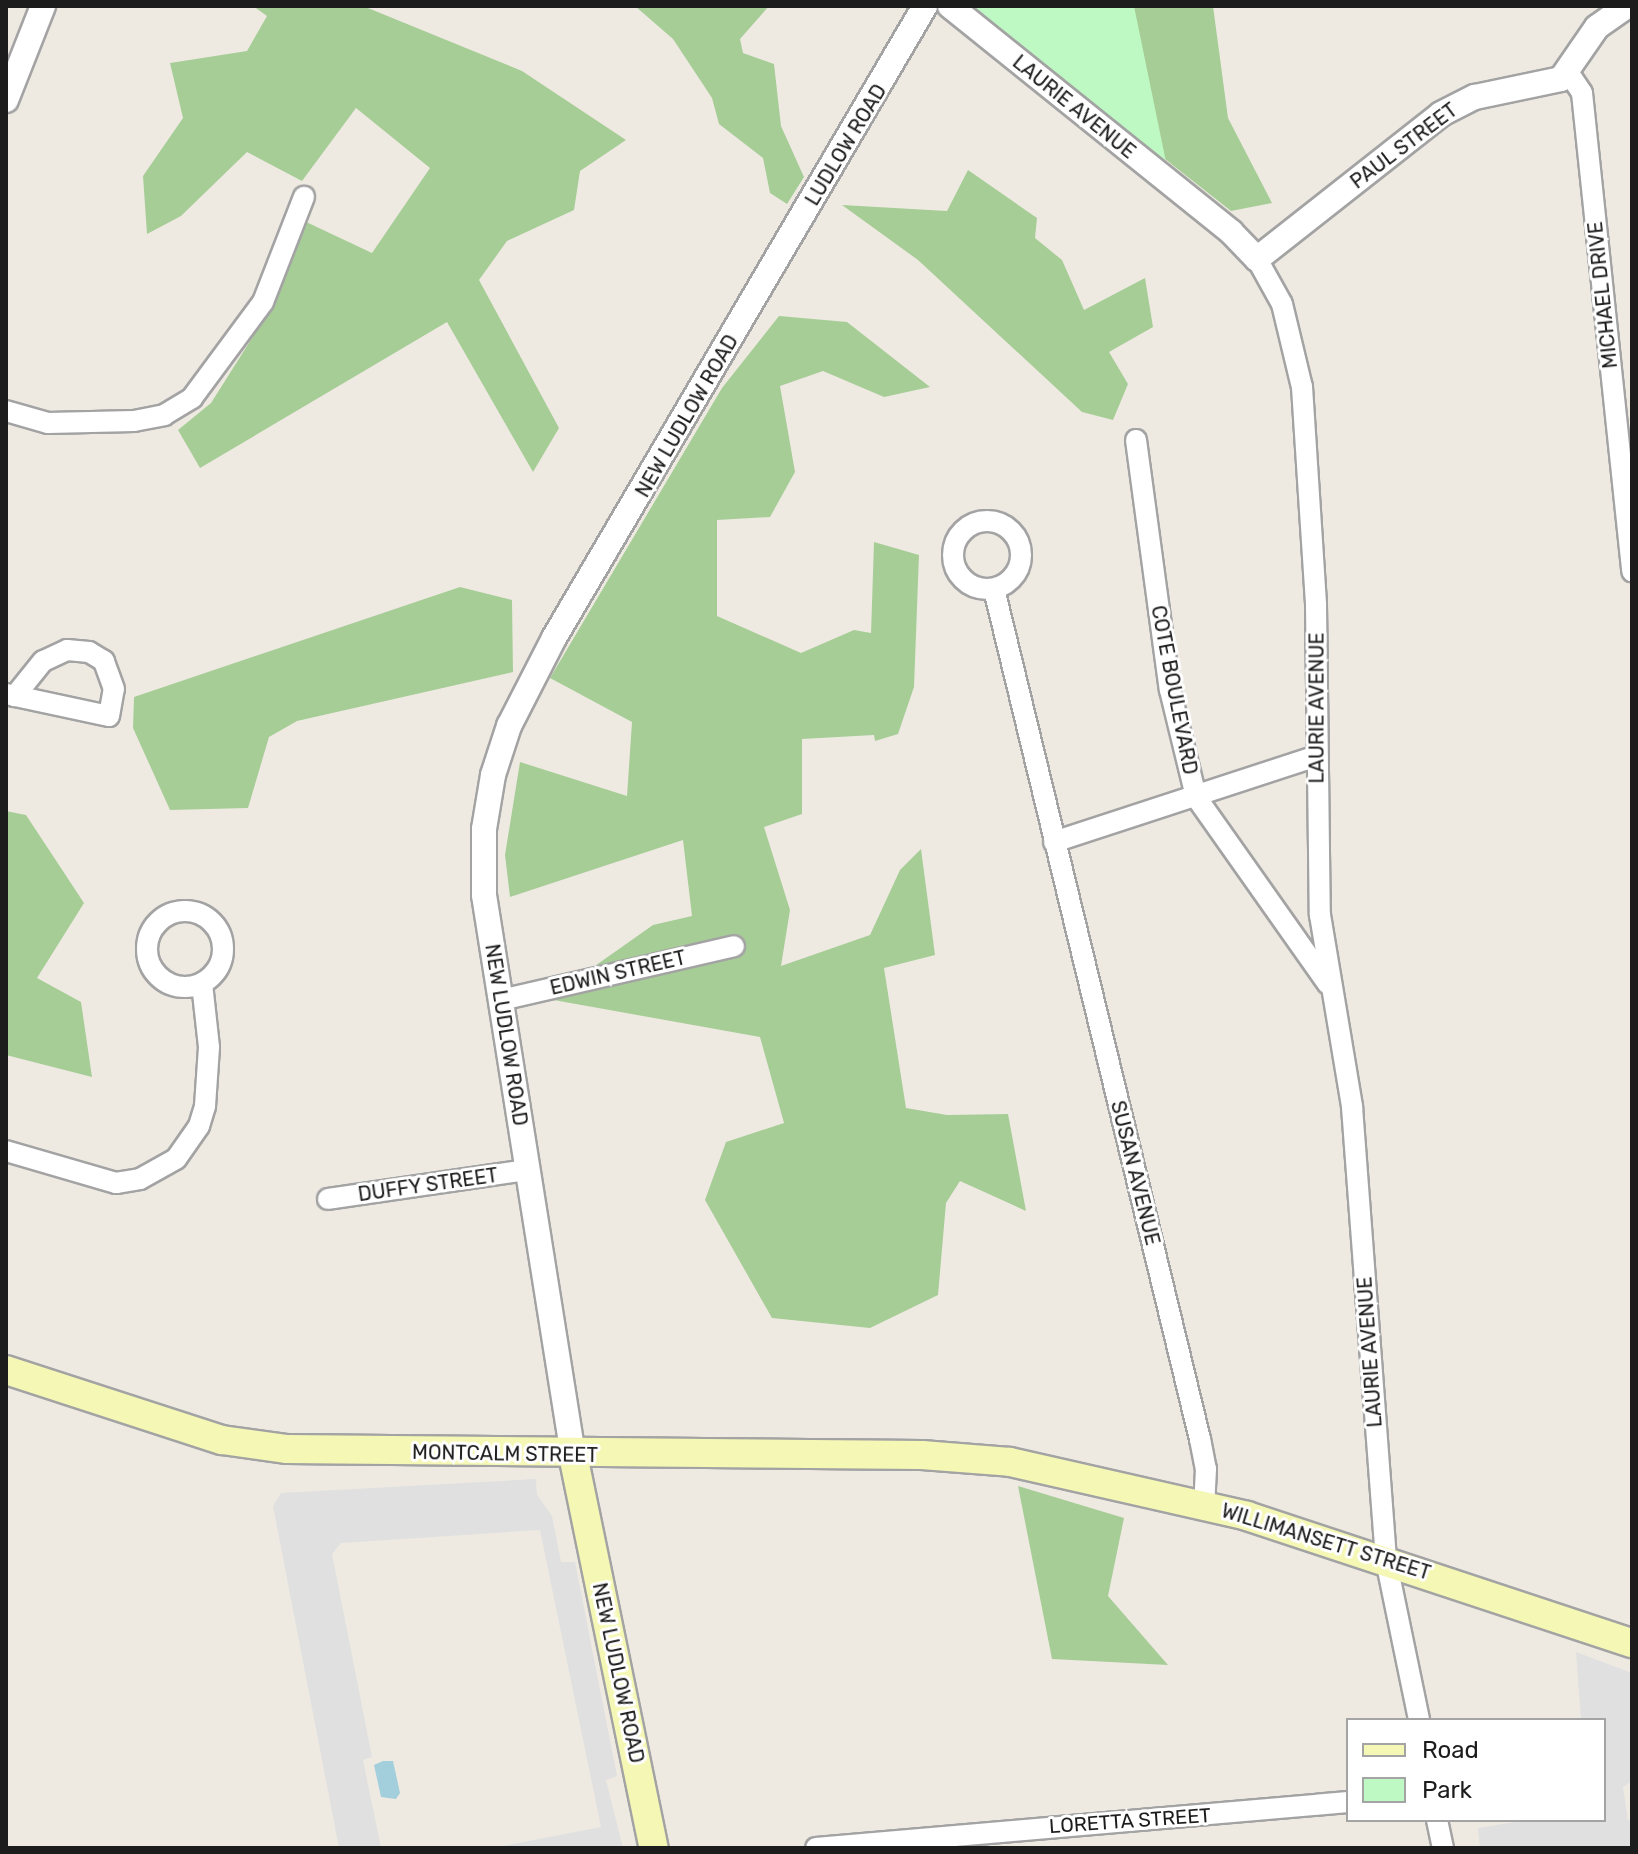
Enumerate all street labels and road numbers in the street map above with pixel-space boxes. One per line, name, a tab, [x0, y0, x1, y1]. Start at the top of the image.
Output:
street label: LAURIE AVENUE	[1008, 50, 1140, 164]
street label: LUDLOW ROAD	[800, 80, 892, 210]
street label: PAUL STREET	[1346, 98, 1462, 194]
street label: MICHAEL DRIVE	[1583, 220, 1623, 370]
street label: NEW LUDLOW ROAD	[630, 330, 744, 502]
street label: COTE BOULEVARD	[1146, 603, 1202, 777]
street label: LAURIE AVENUE	[1305, 632, 1329, 784]
street label: NEW LUDLOW ROAD	[480, 942, 532, 1128]
street label: EDWIN STREET	[548, 946, 688, 1000]
street label: SUSAN AVENUE	[1105, 1098, 1165, 1248]
street label: DUFFY STREET	[356, 1163, 500, 1207]
street label: LAURIE AVENUE	[1353, 1276, 1387, 1428]
street label: MONTCALM STREET	[412, 1440, 598, 1468]
street label: WILLIMANSETT STREET	[1218, 1499, 1434, 1585]
street label: NEW LUDLOW ROAD	[587, 1580, 649, 1766]
street label: LORETTA STREET	[1048, 1803, 1212, 1839]

